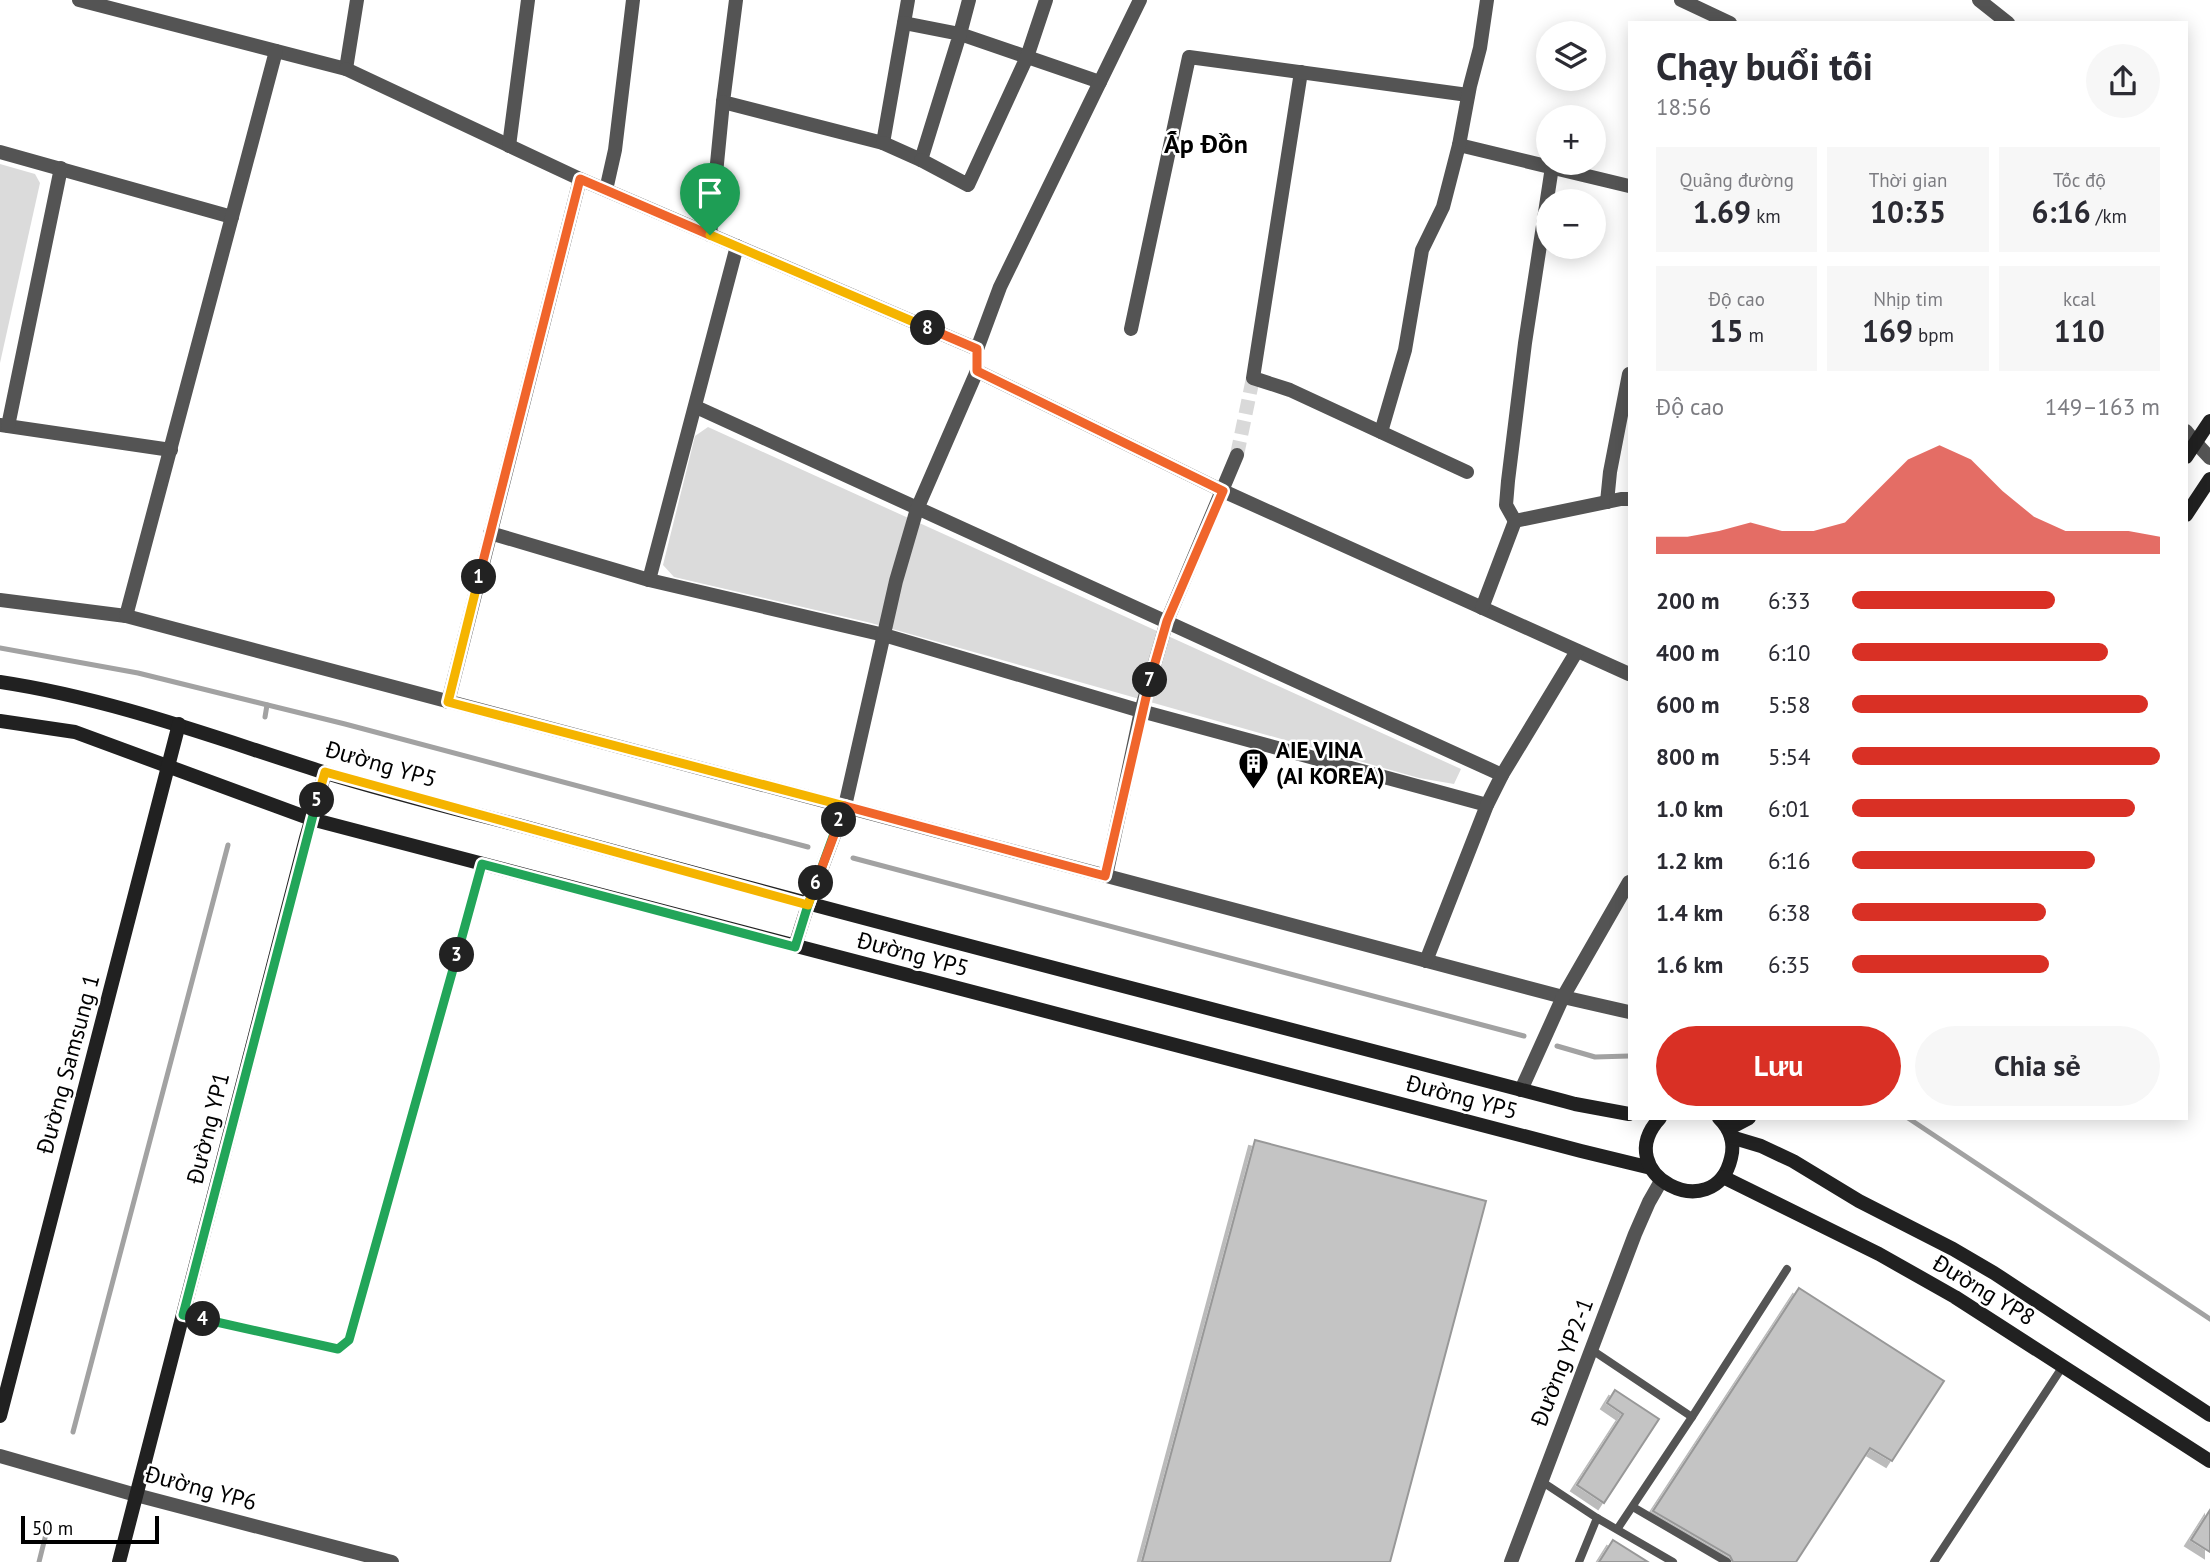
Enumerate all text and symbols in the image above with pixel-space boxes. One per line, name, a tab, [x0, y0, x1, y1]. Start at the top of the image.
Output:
map controls	[1536, 21, 1606, 259]
button: layers	[1536, 21, 1606, 91]
text: Chạy buổi tối	[1656, 41, 1873, 90]
button: share	[2086, 44, 2160, 118]
text: 18:56	[1656, 92, 1711, 121]
button: +	[1536, 105, 1606, 175]
district label: Ấp Đồn	[1164, 127, 1248, 160]
pin	[680, 163, 740, 235]
text: Quãng đường	[1679, 168, 1794, 192]
text: Thời gian	[1869, 168, 1947, 192]
text: Tốc độ	[2053, 168, 2106, 192]
icon: arrive	[691, 174, 729, 212]
button: −	[1536, 189, 1606, 259]
text: 1.69	[1693, 192, 1751, 231]
text: 10:35	[1870, 192, 1946, 231]
text: 6:16	[2032, 192, 2091, 231]
text: km	[1751, 204, 1781, 228]
text: /km	[2091, 204, 2127, 228]
text: Độ cao	[1709, 287, 1765, 311]
text: Nhịp tim	[1873, 287, 1943, 311]
text: kcal	[2063, 287, 2096, 311]
pin: 8	[911, 310, 946, 346]
text: 15	[1709, 311, 1743, 350]
text: 169	[1862, 311, 1913, 350]
text: 110	[2054, 311, 2105, 350]
text: 8	[922, 315, 933, 339]
text: m	[1743, 323, 1764, 347]
text: bpm	[1913, 323, 1954, 347]
text: Độ cao	[1656, 392, 1724, 421]
text: 149–163 m	[2045, 392, 2160, 421]
pin: 1	[462, 560, 496, 594]
text: 1	[473, 564, 484, 588]
text: 200 m	[1656, 586, 1719, 615]
text: 6:33	[1768, 586, 1811, 615]
text: 400 m	[1656, 638, 1719, 667]
text: 6:10	[1768, 638, 1811, 667]
pin: 7	[1132, 662, 1168, 698]
text: 7	[1144, 667, 1155, 691]
text: 600 m	[1656, 690, 1719, 719]
text: 5:58	[1768, 690, 1811, 719]
street label: Đường YP5	[321, 734, 440, 793]
place label: AIE VINA (AI KOREA)	[1276, 735, 1385, 790]
text: 800 m	[1656, 742, 1719, 771]
text: 5:54	[1768, 742, 1811, 771]
building icon: AIE VINA (AI KOREA)	[1236, 746, 1270, 790]
pin: 5	[300, 782, 334, 818]
text: 5	[311, 787, 322, 811]
text: 1.0 km	[1656, 794, 1723, 823]
text: 6:01	[1768, 794, 1811, 823]
pin: 2	[822, 802, 856, 838]
text: 2	[833, 807, 844, 831]
text: 1.2 km	[1656, 846, 1723, 875]
text: 6:16	[1768, 846, 1811, 875]
pin: 6	[798, 866, 834, 900]
text: 6	[810, 870, 821, 894]
text: 1.4 km	[1656, 898, 1723, 927]
text: 6:38	[1768, 898, 1811, 927]
street label: Đường YP5	[853, 924, 972, 982]
pin: 3	[440, 937, 475, 972]
text: 3	[451, 942, 462, 966]
text: 1.6 km	[1656, 950, 1723, 979]
text: 6:35	[1768, 950, 1811, 979]
street label: Đường Samsung 1	[29, 971, 105, 1158]
button: Lưu	[1656, 1026, 1901, 1106]
button: Chia sẻ	[1915, 1026, 2160, 1106]
street label: Đường YP5	[1402, 1067, 1521, 1125]
street label: Đường YP1	[179, 1069, 235, 1188]
street label: Đường YP8	[1927, 1247, 2041, 1331]
street label: Đường YP2-1	[1523, 1294, 1599, 1431]
pin: 4	[186, 1302, 220, 1336]
text: 4	[197, 1306, 208, 1330]
street label: Đường YP6	[141, 1458, 260, 1516]
scale bar	[21, 1513, 159, 1545]
text: 50 m	[32, 1516, 73, 1540]

